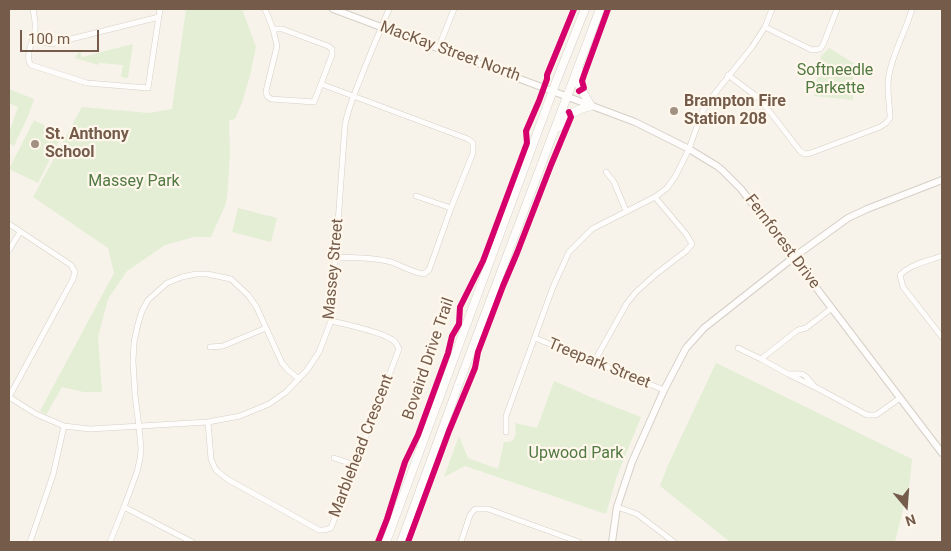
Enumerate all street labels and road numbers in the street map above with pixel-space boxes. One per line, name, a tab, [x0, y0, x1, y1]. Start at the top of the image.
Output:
street label: MacKay Street North	[377, 18, 523, 86]
street label: Fernforest Drive	[740, 191, 824, 293]
street label: Massey Street	[320, 218, 348, 320]
street label: Bovaird Drive Trail	[399, 295, 459, 423]
street label: Treepark Street	[545, 335, 653, 393]
street label: Marblehead Crescent	[326, 372, 398, 520]

